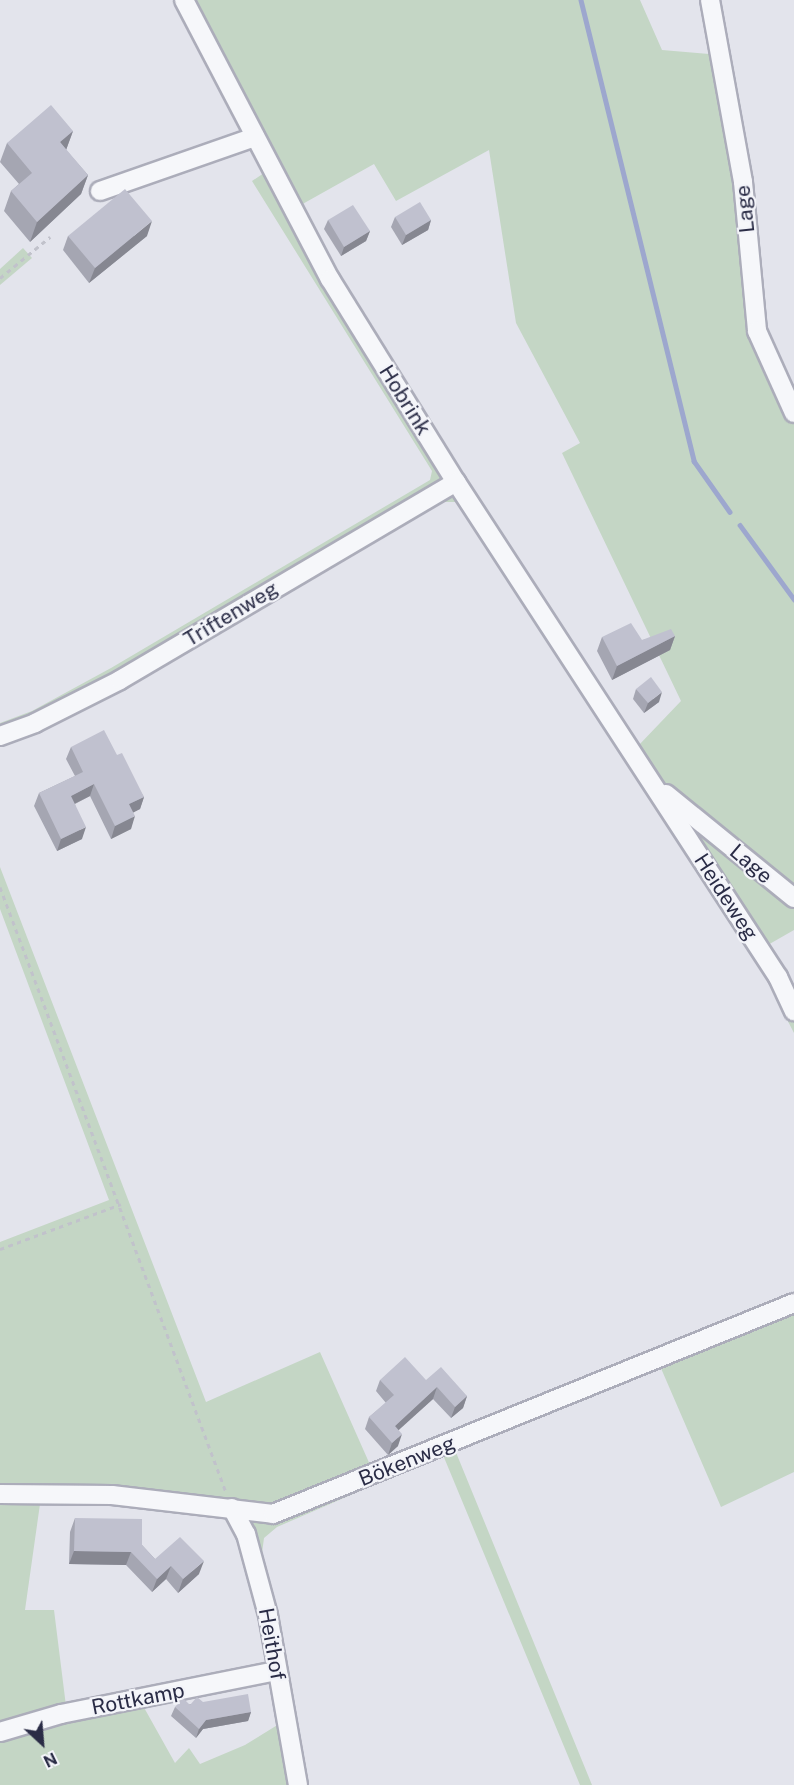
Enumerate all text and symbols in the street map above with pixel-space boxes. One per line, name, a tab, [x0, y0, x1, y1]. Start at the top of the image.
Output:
street label: Lage	[730, 184, 760, 234]
street label: Hobrink	[374, 360, 436, 440]
street label: Triftenweg	[179, 576, 283, 652]
street label: Lage	[725, 839, 777, 889]
street label: Heideweg	[689, 849, 763, 945]
street label: Bökenweg	[355, 1430, 459, 1492]
street label: Heithof	[253, 1606, 291, 1682]
street label: Rottkamp	[89, 1678, 187, 1720]
north arrow	[12, 1713, 72, 1773]
text: N	[40, 1748, 60, 1771]

